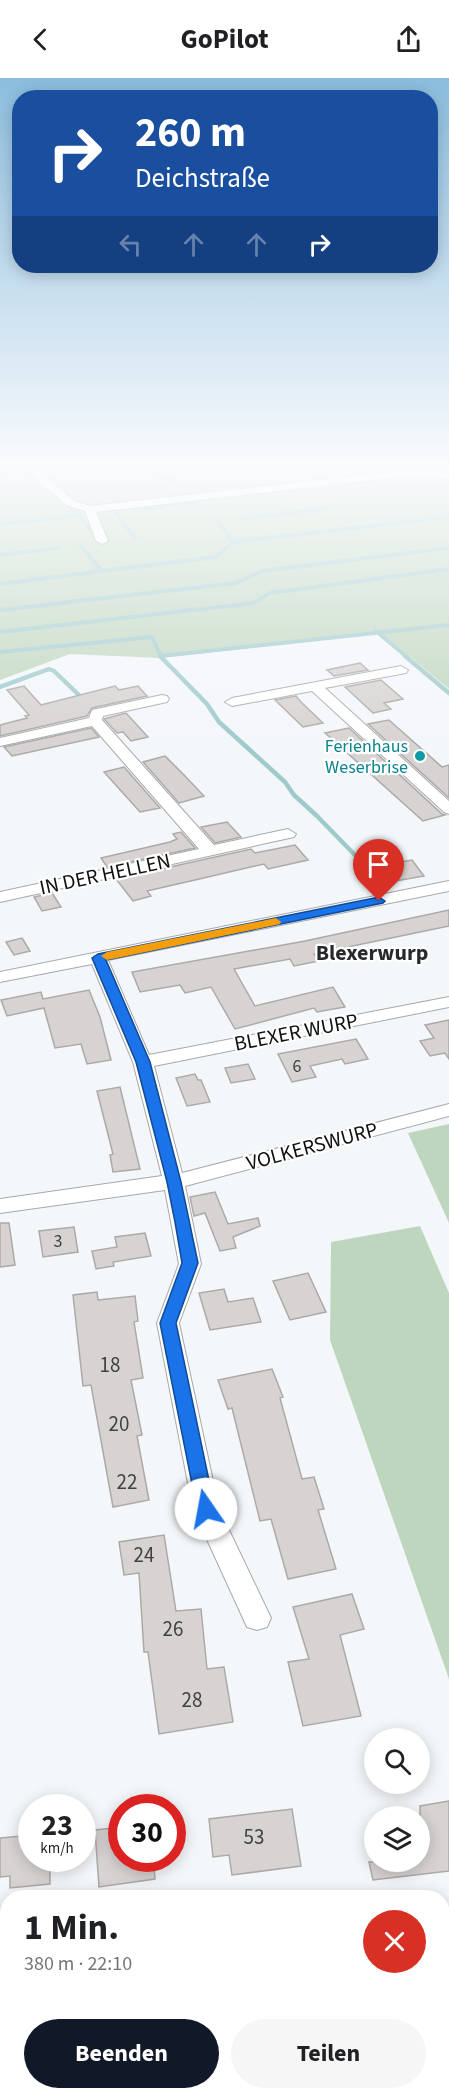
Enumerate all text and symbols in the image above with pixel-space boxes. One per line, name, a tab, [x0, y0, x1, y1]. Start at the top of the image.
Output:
text: GoPilot	[180, 20, 269, 59]
icon: back	[24, 23, 57, 56]
icon: share	[392, 23, 425, 56]
text: 260 m	[135, 103, 246, 163]
icon: right	[36, 114, 114, 192]
text: Deichstraße	[135, 159, 270, 198]
icon: left	[114, 228, 147, 261]
icon: ahead	[177, 228, 210, 261]
icon: ahead	[240, 228, 273, 261]
icon: right	[303, 228, 336, 261]
place label: Ferienhaus Weserbrise	[325, 734, 408, 780]
marker: Ferienhaus Weserbrise	[413, 749, 427, 763]
pin	[353, 839, 404, 901]
street label: IN DER HELLEN	[37, 845, 173, 903]
icon: arrive	[362, 848, 395, 881]
district label: Blexerwurp	[316, 937, 428, 969]
street label: BLEXER WURP	[232, 1005, 360, 1059]
house number: 6	[293, 1054, 302, 1079]
street label: VOLKERSWURP	[243, 1114, 381, 1178]
house number: 3	[54, 1229, 63, 1254]
house number: 18	[100, 1350, 120, 1380]
house number: 20	[109, 1409, 129, 1439]
house number: 22	[117, 1467, 137, 1497]
position arrow	[174, 1477, 238, 1541]
house number: 24	[134, 1540, 154, 1570]
house number: 26	[163, 1614, 183, 1644]
house number: 28	[182, 1685, 202, 1715]
map controls	[364, 1728, 430, 1872]
button: search	[364, 1728, 430, 1794]
speed limit sign: 30	[108, 1794, 186, 1872]
text: 23	[41, 1804, 73, 1847]
button: layers	[364, 1806, 430, 1872]
house number: 53	[244, 1822, 264, 1852]
text: km/h	[40, 1838, 74, 1859]
text: 1 Min.	[24, 1902, 119, 1953]
button: close	[363, 1910, 426, 1973]
text: 380 m · 22:10	[24, 1950, 132, 1978]
button: Beenden	[24, 2019, 219, 2088]
button: Teilen	[231, 2019, 426, 2088]

